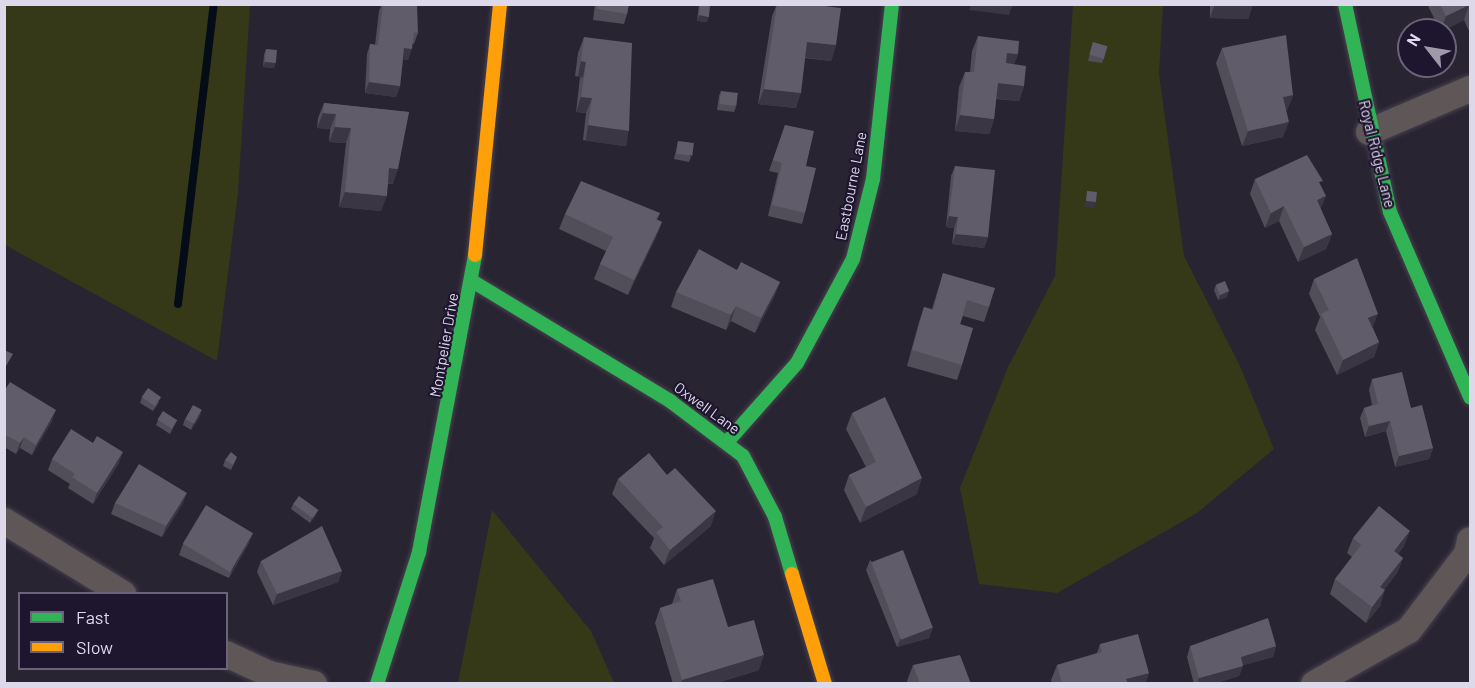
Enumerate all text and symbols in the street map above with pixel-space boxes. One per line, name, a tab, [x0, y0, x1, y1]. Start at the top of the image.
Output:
north arrow	[1397, 18, 1457, 78]
text: N	[1402, 30, 1424, 49]
street label: Royal Ridge Lane	[1355, 98, 1399, 210]
street label: Eastbourne Lane	[832, 130, 870, 242]
street label: Montpelier Drive	[426, 291, 462, 399]
street label: Oxwell Lane	[671, 378, 743, 438]
legend	[18, 592, 228, 670]
text: Fast	[76, 606, 110, 628]
text: Slow	[76, 636, 113, 658]

